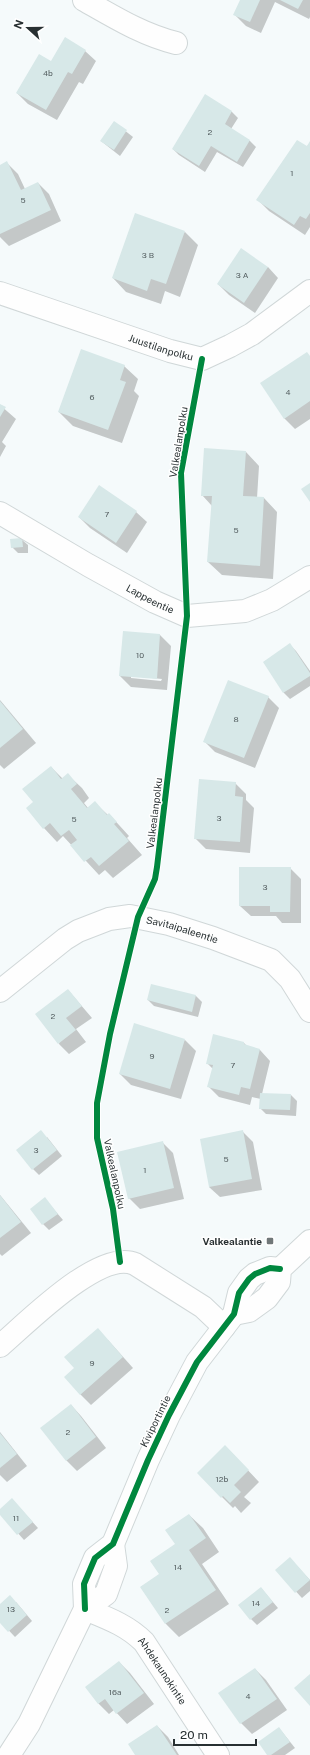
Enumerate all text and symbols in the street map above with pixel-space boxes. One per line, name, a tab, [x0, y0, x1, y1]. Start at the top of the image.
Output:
north arrow	[8, 8, 48, 48]
text: N	[12, 18, 26, 31]
house number: 4b	[43, 68, 53, 78]
house number: 2	[208, 127, 213, 137]
house number: 1	[290, 168, 294, 178]
house number: 5	[20, 195, 26, 205]
house number: 3 B	[142, 250, 154, 260]
house number: 3 A	[236, 270, 249, 280]
street label: Juustilanpolku	[127, 331, 195, 363]
house number: 4	[285, 387, 291, 397]
house number: 6	[90, 392, 95, 402]
street label: Valkealanpolku	[166, 406, 190, 478]
house number: 7	[105, 509, 110, 519]
house number: 5	[233, 525, 239, 535]
street label: Lappeentie	[124, 581, 176, 616]
house number: 10	[136, 650, 144, 660]
house number: 8	[233, 714, 239, 724]
street label: Valkealanpolku	[144, 777, 164, 849]
house number: 3	[216, 813, 222, 823]
house number: 5	[71, 814, 77, 824]
house number: 3	[262, 882, 268, 892]
street label: Savitaipaleentie	[145, 913, 220, 946]
house number: 2	[51, 1011, 56, 1021]
house number: 9	[150, 1051, 155, 1061]
house number: 7	[231, 1060, 236, 1070]
street label: Valkealanpolku	[102, 1138, 128, 1210]
house number: 3	[33, 1145, 39, 1155]
house number: 5	[223, 1154, 229, 1164]
house number: 1	[143, 1165, 147, 1175]
place label: Valkealantie	[202, 1235, 262, 1247]
marker: Valkealantie	[265, 1236, 275, 1246]
house number: 9	[90, 1358, 95, 1368]
street label: Kiviportintie	[137, 1393, 173, 1449]
house number: 2	[66, 1427, 71, 1437]
house number: 12b	[216, 1474, 229, 1484]
house number: 11	[13, 1513, 19, 1523]
house number: 14	[174, 1562, 182, 1572]
house number: 14	[252, 1598, 260, 1608]
house number: 13	[7, 1604, 15, 1614]
house number: 2	[165, 1605, 170, 1615]
street label: Ahdekaunokintie	[136, 1634, 189, 1707]
house number: 16a	[109, 1687, 121, 1697]
house number: 4	[245, 1691, 251, 1701]
scale bar	[174, 1721, 256, 1747]
text: 20 m	[180, 1728, 208, 1742]

